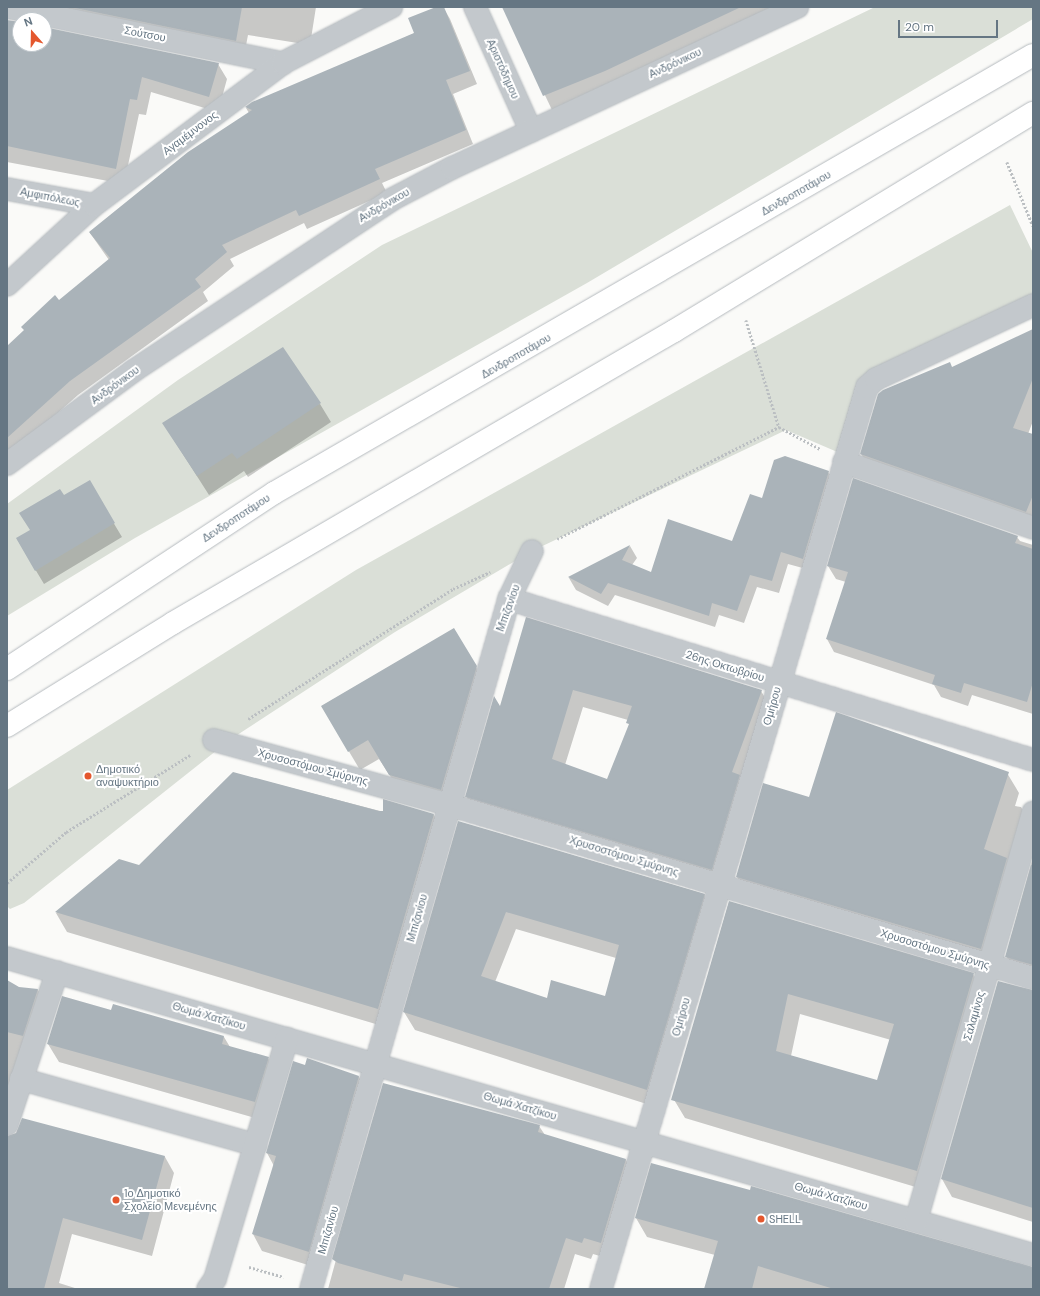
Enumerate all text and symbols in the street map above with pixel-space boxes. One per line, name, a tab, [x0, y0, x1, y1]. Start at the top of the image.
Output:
north arrow	[12, 12, 52, 52]
scale bar	[900, 12, 1000, 38]
text: N	[22, 14, 34, 30]
text: 20 m	[905, 19, 934, 35]
street label: Σούτσου	[123, 24, 167, 44]
street label: Αριστόδημου	[484, 37, 522, 101]
street label: Ανδρόνικου	[647, 45, 703, 81]
street label: Αγαμέμνονος	[160, 108, 220, 158]
street label: Δενδροποτάμου	[759, 168, 833, 218]
street label: Αμφιπόλεως	[19, 185, 81, 209]
street label: Ανδρόνικου	[356, 185, 412, 225]
street label: Δενδροποτάμου	[479, 331, 553, 381]
street label: Ανδρόνικου	[88, 363, 142, 407]
street label: Δενδροποτάμου	[200, 491, 272, 545]
street label: Μπιζανίου	[493, 583, 523, 633]
street label: 26ης Οκτωβρίου	[684, 648, 766, 684]
street label: Ομήρου	[760, 685, 784, 727]
street label: Χρυσοστόμου Σμύρνης	[256, 746, 370, 788]
place label: Δημοτικό αναψυκτήριο	[96, 763, 159, 789]
marker: Δημοτικό αναψυκτήριο	[83, 771, 93, 781]
street label: Χρυσοστόμου Σμύρνης	[568, 833, 680, 879]
street label: Μπιζανίου	[404, 893, 430, 943]
street label: Χρυσοστόμου Σμύρνης	[879, 926, 991, 972]
street label: Σαλαμίνος	[961, 990, 987, 1042]
street label: Ομήρου	[669, 996, 693, 1038]
street label: Θωμά Χατζίκου	[171, 999, 247, 1033]
street label: Θωμά Χατζίκου	[482, 1089, 558, 1123]
street label: Θωμά Χατζίκου	[793, 1179, 869, 1213]
place label: 1ο Δημοτικό Σχολείο Μενεμένης	[124, 1187, 217, 1213]
marker: 1ο Δημοτικό Σχολείο Μενεμένης	[111, 1195, 121, 1205]
street label: Μπιζανίου	[315, 1205, 341, 1255]
place label: SHELL	[769, 1212, 801, 1226]
marker: SHELL	[756, 1214, 766, 1224]

